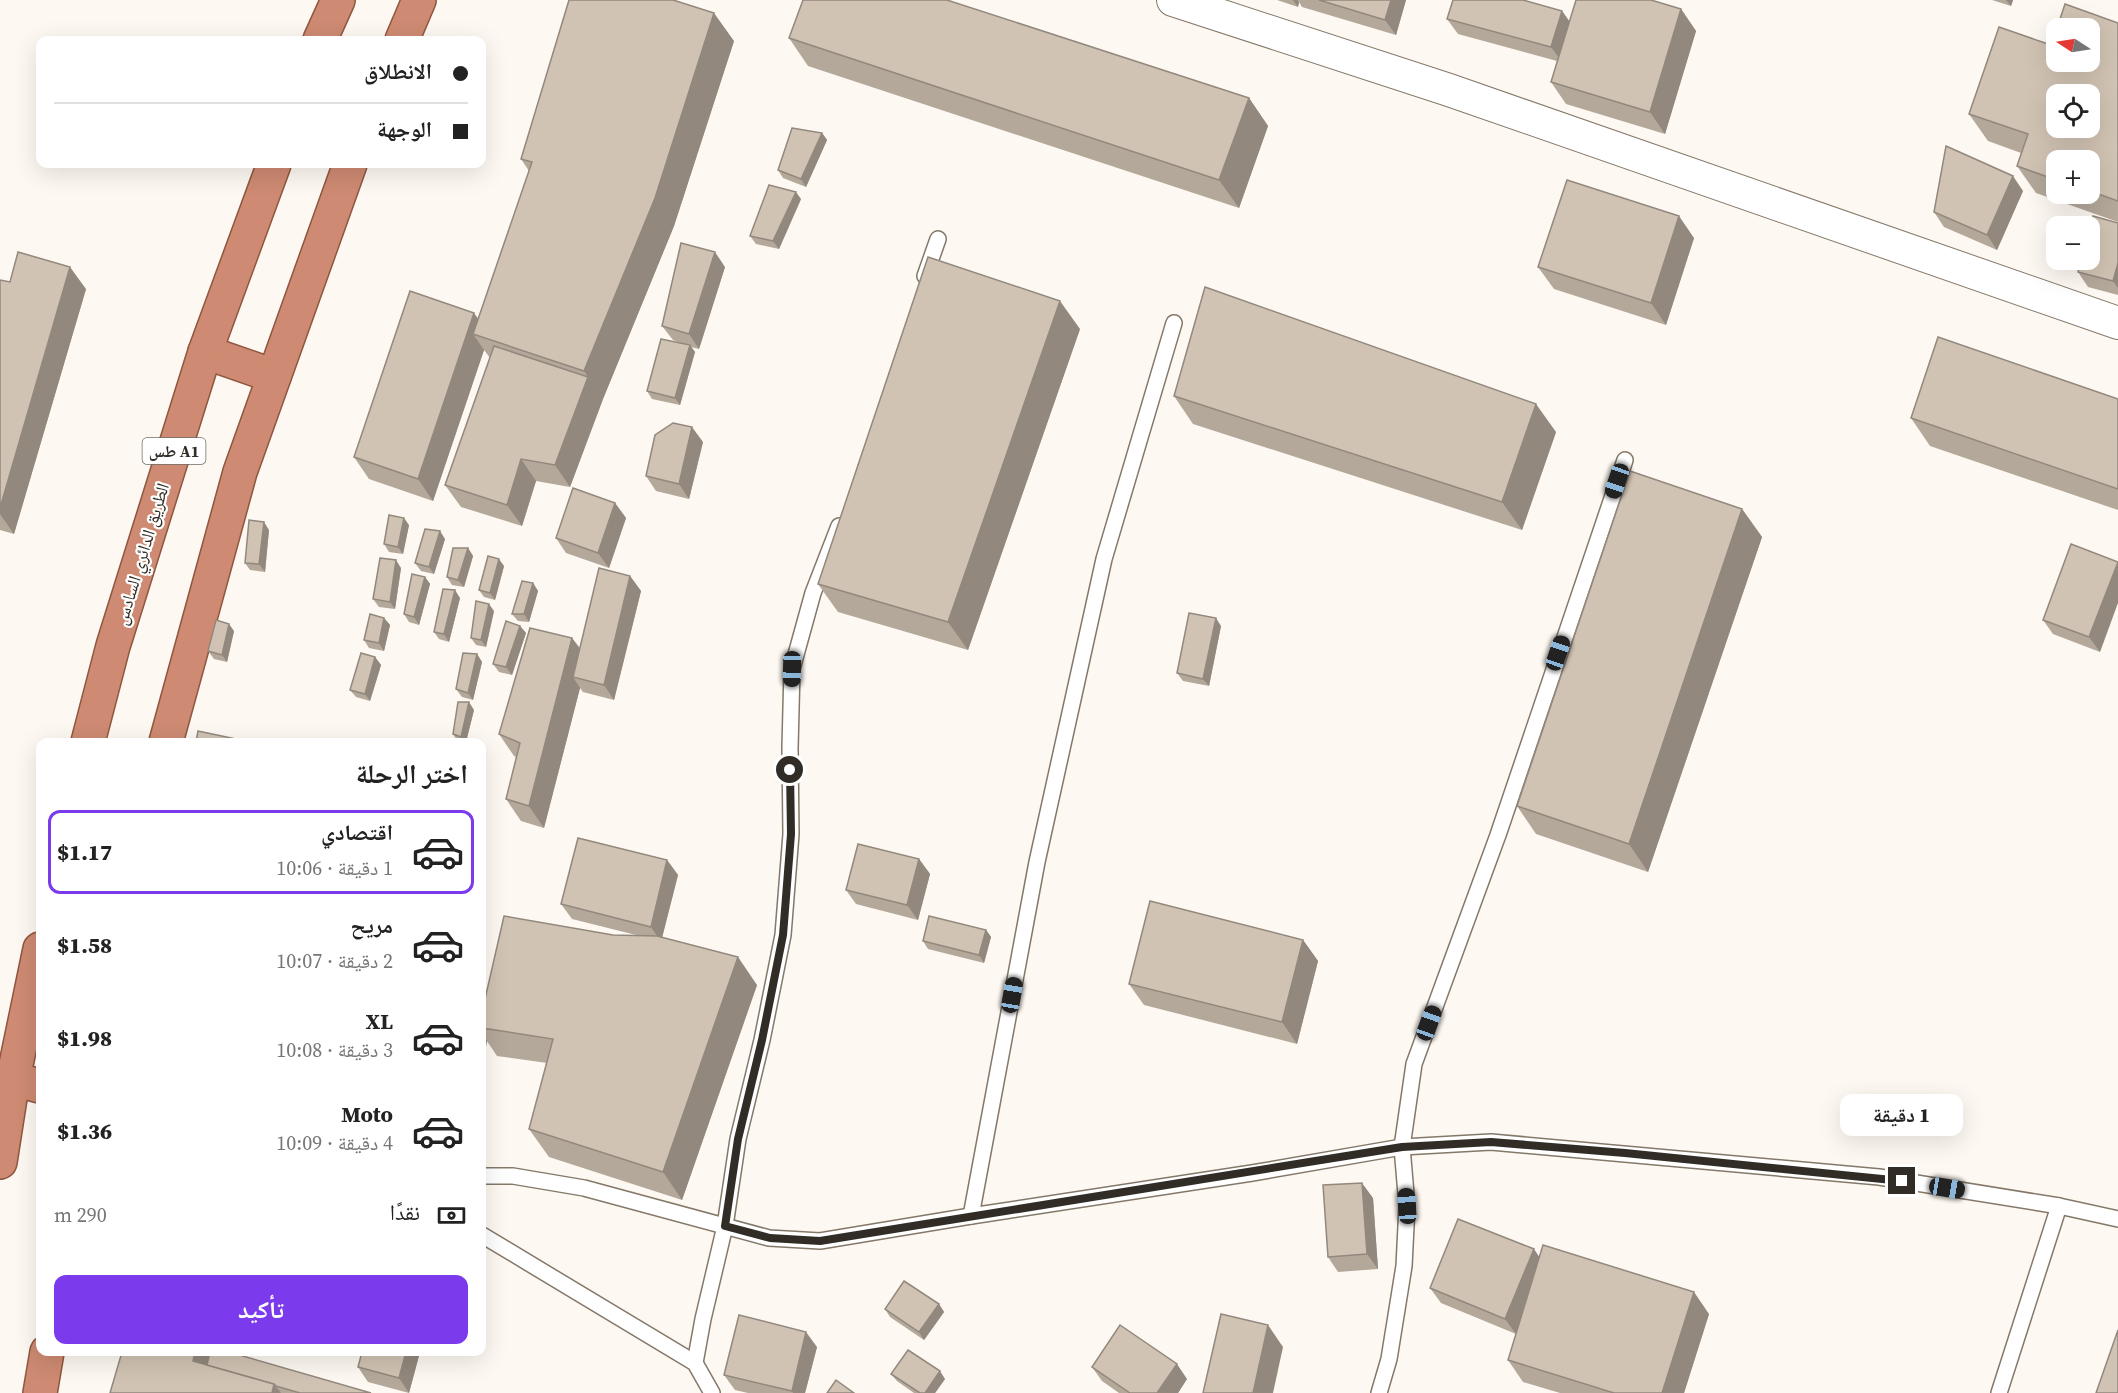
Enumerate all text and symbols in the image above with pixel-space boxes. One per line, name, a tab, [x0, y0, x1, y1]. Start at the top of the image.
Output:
north arrow	[2046, 18, 2100, 72]
map controls	[2046, 18, 2100, 270]
text: الانطلاق	[364, 56, 432, 86]
button: locate	[2046, 84, 2100, 138]
text: الوجهة	[377, 114, 432, 144]
button: +	[2046, 150, 2100, 204]
button: −	[2046, 216, 2100, 270]
road number: طس A1	[142, 438, 206, 464]
car	[1603, 461, 1631, 501]
street label: الطريق الدائري السادس	[108, 480, 177, 629]
car	[1544, 633, 1572, 673]
car	[783, 651, 801, 687]
text: اختر الرحلة	[356, 755, 468, 792]
route start	[776, 756, 803, 783]
text: اقتصادي	[321, 817, 393, 847]
icon: car	[411, 825, 465, 879]
text: $1.17	[57, 837, 112, 867]
text: 1 دقيقة · 10:06	[276, 854, 393, 882]
text: مريح	[350, 910, 393, 940]
icon: car	[411, 918, 465, 972]
text: $1.58	[57, 930, 112, 960]
text: 2 دقيقة · 10:07	[276, 947, 393, 975]
car	[1000, 976, 1024, 1014]
car	[1414, 1003, 1444, 1043]
text: XL	[366, 1006, 393, 1036]
icon: car	[411, 1011, 465, 1065]
text: $1.98	[57, 1023, 112, 1053]
text: 3 دقيقة · 10:08	[276, 1036, 393, 1064]
callout: 1 دقيقة	[1840, 1094, 1964, 1136]
text: Moto	[341, 1099, 393, 1129]
text: 1 دقيقة	[1873, 1101, 1930, 1129]
icon: car	[411, 1104, 465, 1158]
text: $1.36	[57, 1116, 112, 1146]
text: 4 دقيقة · 10:09	[276, 1129, 393, 1157]
route end	[1888, 1167, 1915, 1194]
car	[1928, 1176, 1966, 1200]
car	[1397, 1187, 1417, 1225]
text: نقدًا	[390, 1197, 420, 1227]
icon: cash	[435, 1199, 468, 1232]
text: 290 m	[54, 1201, 107, 1229]
button: تأكيد	[54, 1275, 468, 1344]

